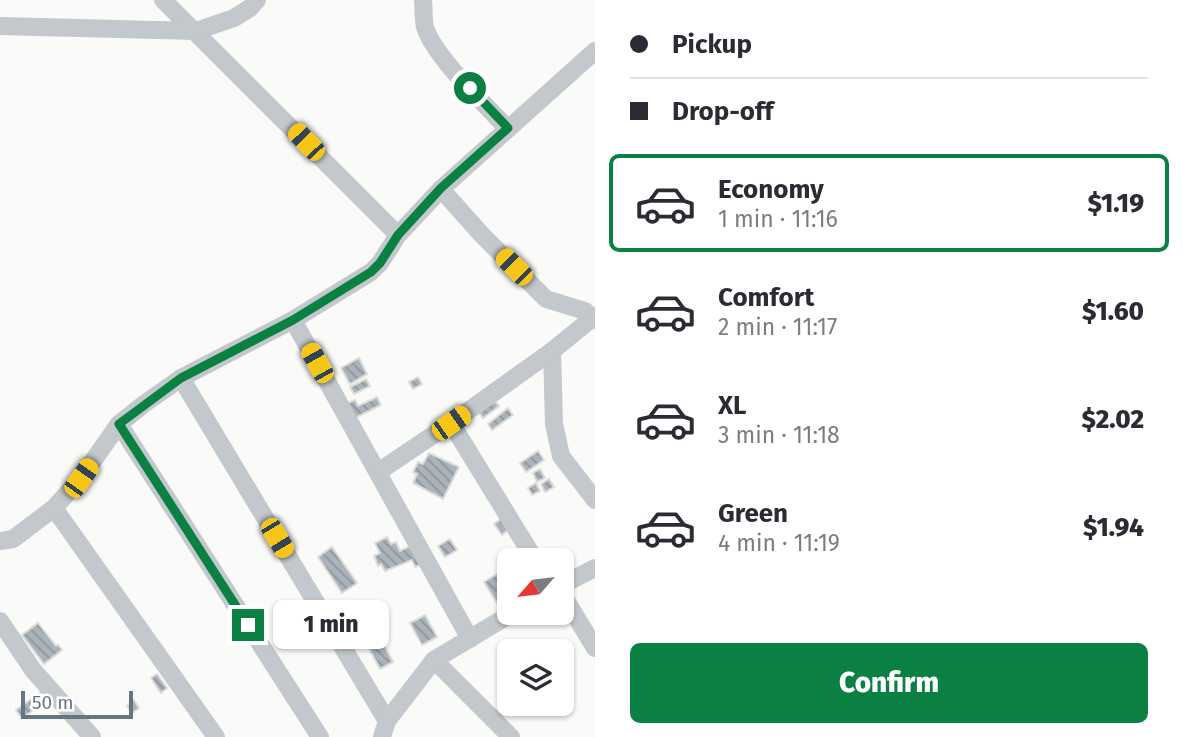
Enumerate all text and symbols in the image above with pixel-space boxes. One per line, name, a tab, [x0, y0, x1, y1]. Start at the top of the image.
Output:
text: Pickup	[672, 29, 752, 60]
route start	[454, 72, 486, 104]
text: Drop-off	[672, 96, 774, 127]
car	[284, 120, 329, 164]
icon: car	[634, 172, 697, 235]
text: Economy	[718, 174, 824, 205]
text: $1.19	[1087, 188, 1144, 219]
text: 1 min · 11:16	[718, 205, 838, 233]
car	[492, 245, 537, 289]
icon: car	[634, 280, 697, 343]
text: Comfort	[718, 282, 814, 313]
text: $1.60	[1082, 296, 1144, 327]
text: 2 min · 11:17	[718, 313, 837, 341]
car	[298, 340, 337, 386]
icon: car	[634, 388, 697, 451]
text: XL	[718, 390, 746, 421]
car	[428, 402, 475, 444]
text: $2.02	[1082, 404, 1144, 435]
text: 3 min · 11:18	[718, 421, 840, 449]
car	[61, 455, 102, 501]
icon: car	[634, 496, 697, 559]
text: Green	[718, 498, 788, 529]
text: $1.94	[1083, 512, 1144, 543]
car	[258, 515, 297, 561]
text: 4 min · 11:19	[718, 529, 840, 557]
north arrow	[497, 548, 574, 625]
map controls	[497, 548, 574, 716]
callout: 1 min	[272, 600, 388, 650]
route end	[232, 609, 264, 641]
text: 1 min	[303, 610, 359, 638]
button: layers	[497, 639, 574, 716]
button: Confirm	[630, 643, 1148, 723]
scale bar	[21, 688, 133, 720]
text: 50 m	[32, 691, 73, 714]

